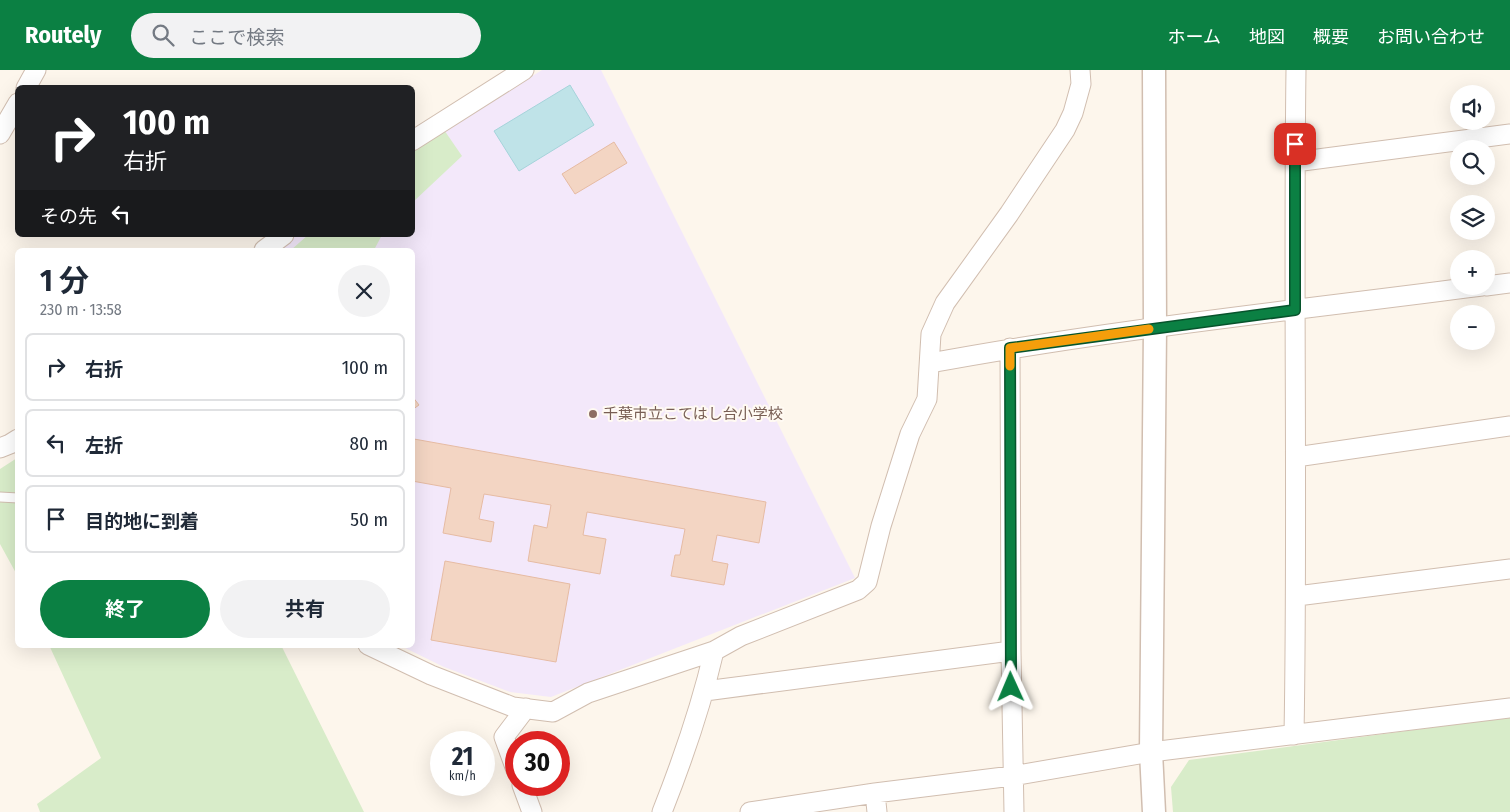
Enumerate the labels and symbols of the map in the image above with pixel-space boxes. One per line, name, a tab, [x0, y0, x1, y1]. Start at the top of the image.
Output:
pin	[1274, 123, 1316, 165]
place label: 千葉市立こてはし台小学校	[603, 405, 783, 423]
marker: 千葉市立こてはし台小学校	[587, 408, 599, 420]
position arrow	[984, 660, 1036, 712]
speed limit sign: 30	[505, 731, 570, 796]

